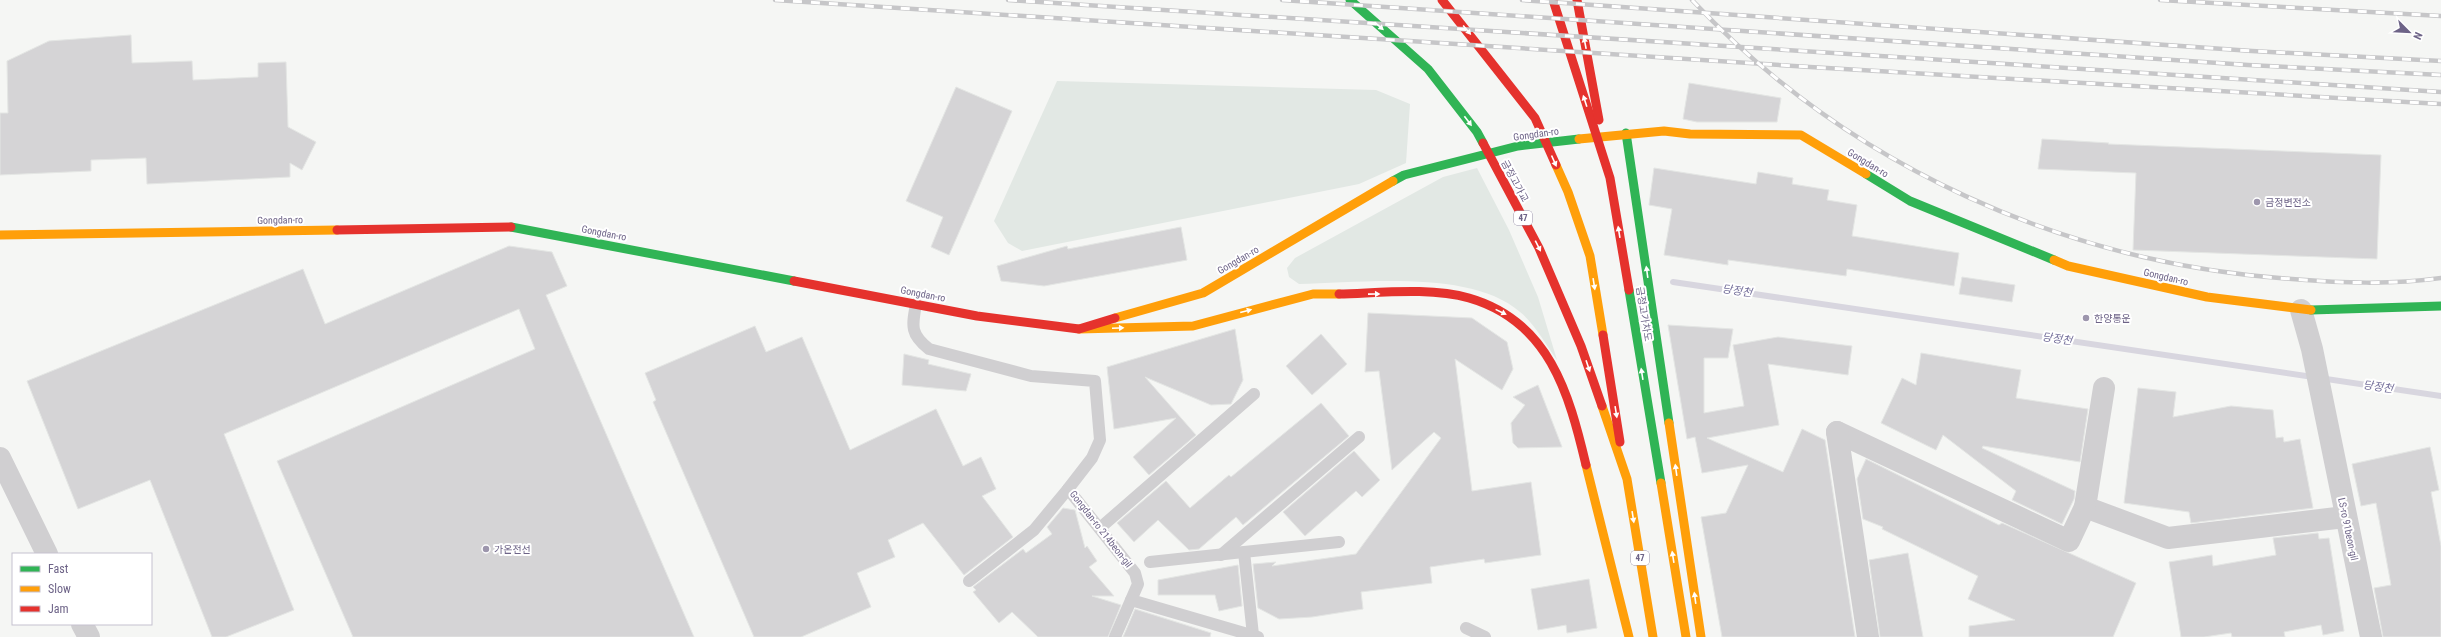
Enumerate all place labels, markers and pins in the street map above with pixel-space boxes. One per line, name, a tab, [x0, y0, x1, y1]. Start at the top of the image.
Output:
marker: 금정변전소	[2252, 197, 2262, 207]
place label: 금정변전소	[2265, 197, 2311, 208]
marker: 한양통운	[2081, 313, 2091, 323]
place label: 한양통운	[2094, 313, 2131, 324]
marker: 가온전선	[481, 544, 491, 554]
place label: 가온전선	[494, 544, 531, 555]

